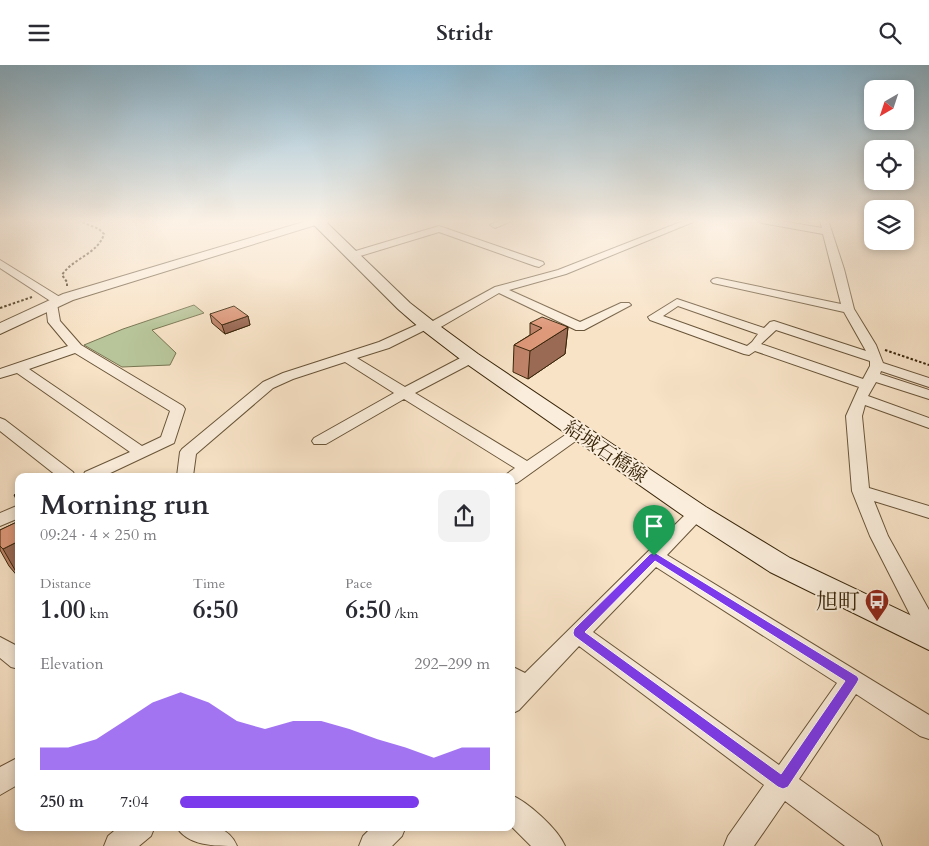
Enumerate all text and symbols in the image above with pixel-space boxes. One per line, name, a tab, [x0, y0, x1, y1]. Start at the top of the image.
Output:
text: Stridr	[436, 18, 493, 48]
icon: menu	[25, 19, 53, 47]
icon: search	[876, 19, 904, 47]
north arrow	[864, 80, 914, 130]
map controls	[864, 80, 914, 250]
button: locate	[864, 140, 914, 190]
button: layers	[864, 200, 914, 250]
street label: 結城石橋線	[559, 414, 652, 489]
text: Morning run	[40, 486, 209, 524]
button: share	[438, 490, 490, 542]
pin	[633, 505, 675, 556]
icon: arrive	[640, 512, 668, 540]
text: 09:24 · 4 × 250 m	[40, 524, 157, 546]
text: Distance	[40, 574, 91, 593]
text: Time	[193, 574, 225, 593]
text: Pace	[345, 574, 372, 593]
place label: 旭町	[816, 587, 860, 617]
bus stop icon: 旭町	[864, 588, 890, 622]
text: 1.00	[40, 593, 86, 627]
text: 6:50	[193, 593, 238, 627]
text: 6:50	[345, 593, 391, 627]
text: km	[86, 604, 109, 623]
text: /km	[391, 604, 419, 623]
text: Elevation	[40, 653, 104, 675]
text: 292–299 m	[414, 653, 490, 675]
text: 250 m	[40, 791, 84, 813]
text: 7:04	[120, 791, 149, 813]

